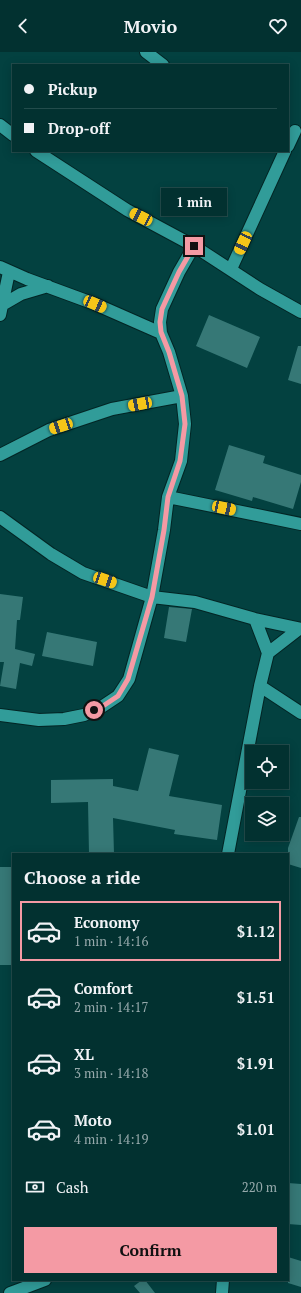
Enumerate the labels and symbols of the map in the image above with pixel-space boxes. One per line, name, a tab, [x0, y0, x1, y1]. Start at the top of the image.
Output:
callout: 1 min	[161, 188, 227, 216]
car	[128, 206, 154, 228]
car	[232, 230, 254, 256]
route end	[185, 237, 203, 255]
car	[82, 294, 108, 314]
car	[127, 396, 153, 412]
car	[48, 417, 74, 435]
car	[211, 500, 237, 516]
car	[92, 570, 118, 590]
route start	[85, 701, 103, 719]

